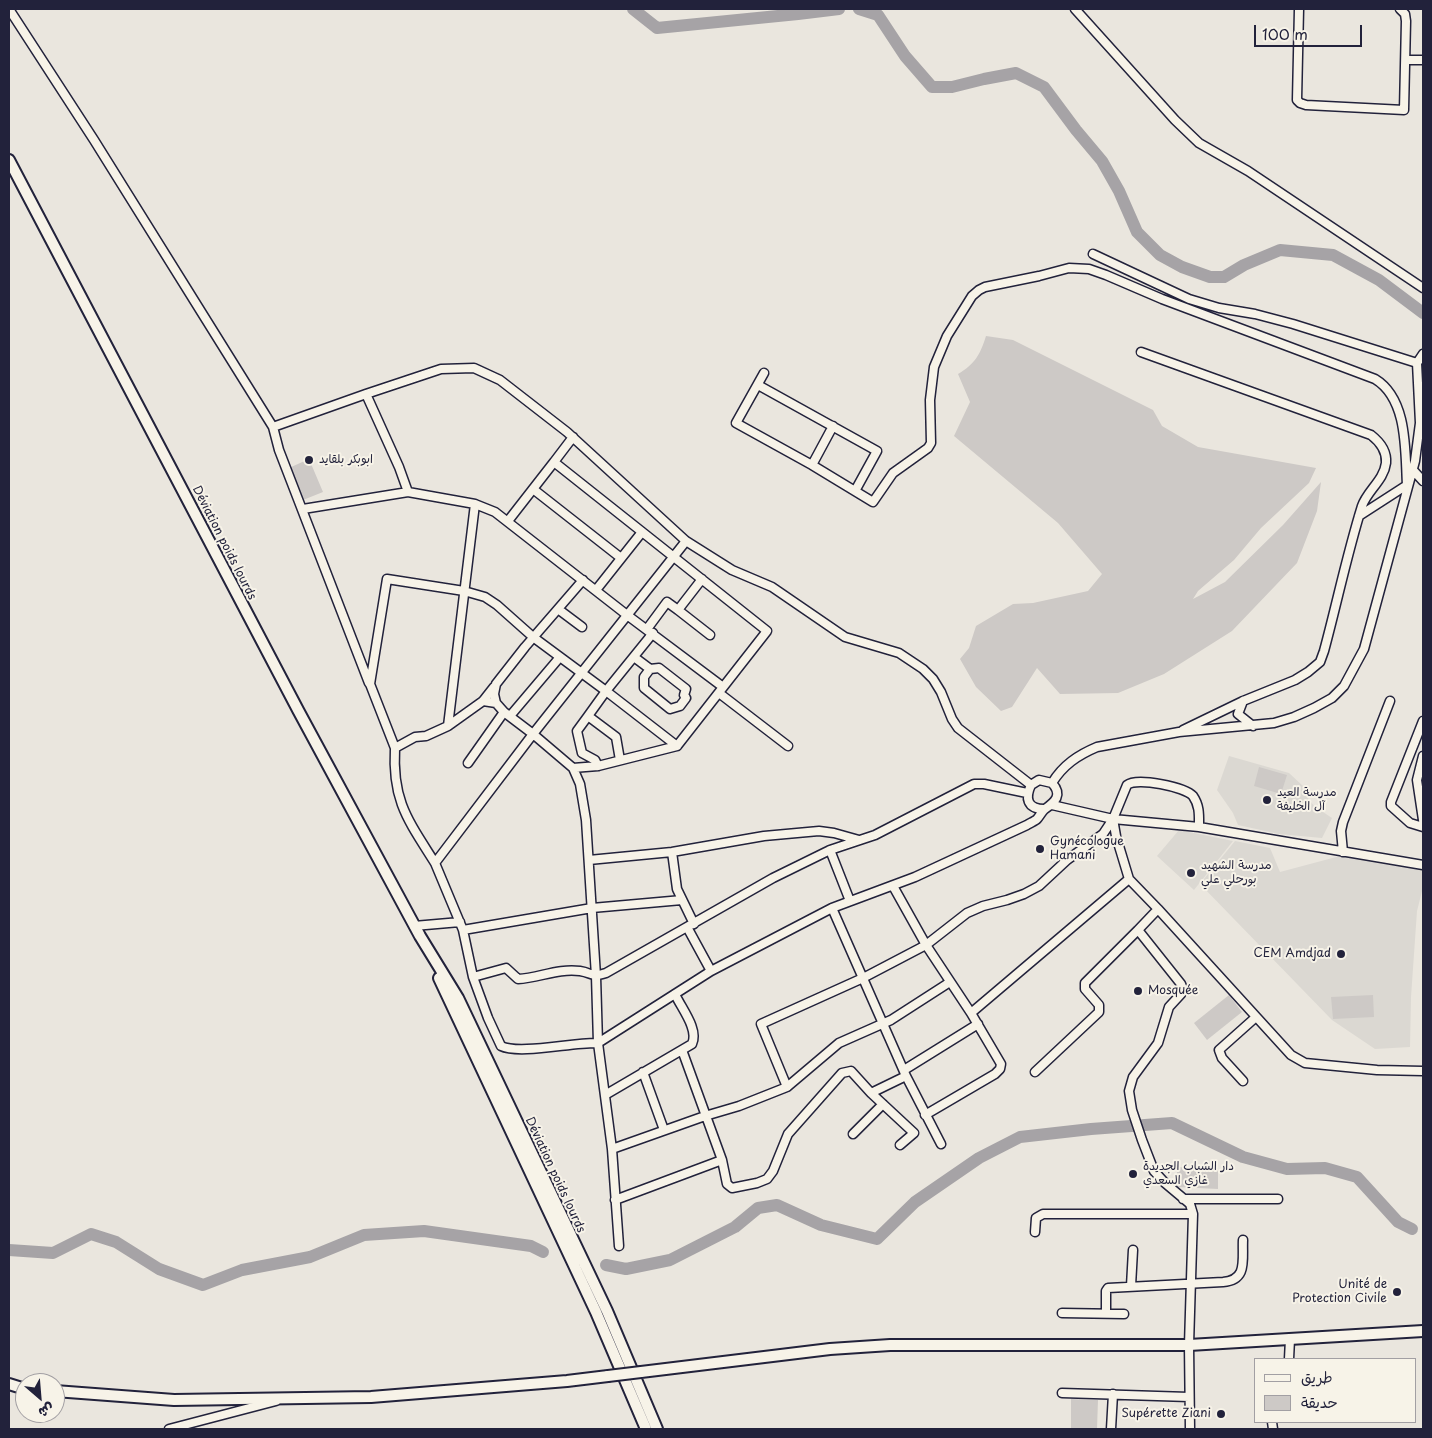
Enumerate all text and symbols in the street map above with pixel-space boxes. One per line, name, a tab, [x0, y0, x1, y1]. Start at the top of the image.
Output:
scale bar	[1257, 15, 1364, 47]
text: 100 m	[1262, 22, 1308, 45]
place label: ابوبكر بلقايد	[319, 453, 373, 467]
marker: ابوبكر بلقايد	[303, 454, 315, 466]
street label: Déviation poids lourds	[189, 484, 259, 602]
place label: مدرسة العيد آل الخليفة	[1277, 786, 1337, 814]
marker: مدرسة العيد آل الخليفة	[1261, 794, 1273, 806]
place label: Gynécologue Hamani	[1050, 835, 1124, 863]
marker: Gynécologue Hamani	[1034, 843, 1046, 855]
place label: مدرسة الشهيد بورحلي علي	[1201, 859, 1272, 887]
marker: مدرسة الشهيد بورحلي علي	[1185, 867, 1197, 879]
place label: CEM Amdjad	[1254, 947, 1331, 961]
marker: CEM Amdjad	[1335, 948, 1347, 960]
place label: Mosquée	[1148, 984, 1198, 998]
marker: Mosquée	[1132, 985, 1144, 997]
street label: Déviation poids lourds	[522, 1115, 588, 1235]
place label: دار الشباب الجديدة غازي السعدي	[1143, 1160, 1234, 1188]
marker: دار الشباب الجديدة غازي السعدي	[1127, 1168, 1139, 1180]
place label: Unité de Protection Civile	[1292, 1278, 1387, 1306]
marker: Unité de Protection Civile	[1391, 1286, 1403, 1298]
legend	[1254, 1358, 1417, 1423]
text: طريق	[1301, 1365, 1333, 1388]
north arrow	[15, 1373, 65, 1423]
text: حديقة	[1301, 1390, 1338, 1413]
text: ش	[35, 1398, 58, 1424]
place label: Supérette Ziani	[1121, 1407, 1211, 1421]
marker: Supérette Ziani	[1215, 1408, 1227, 1420]

